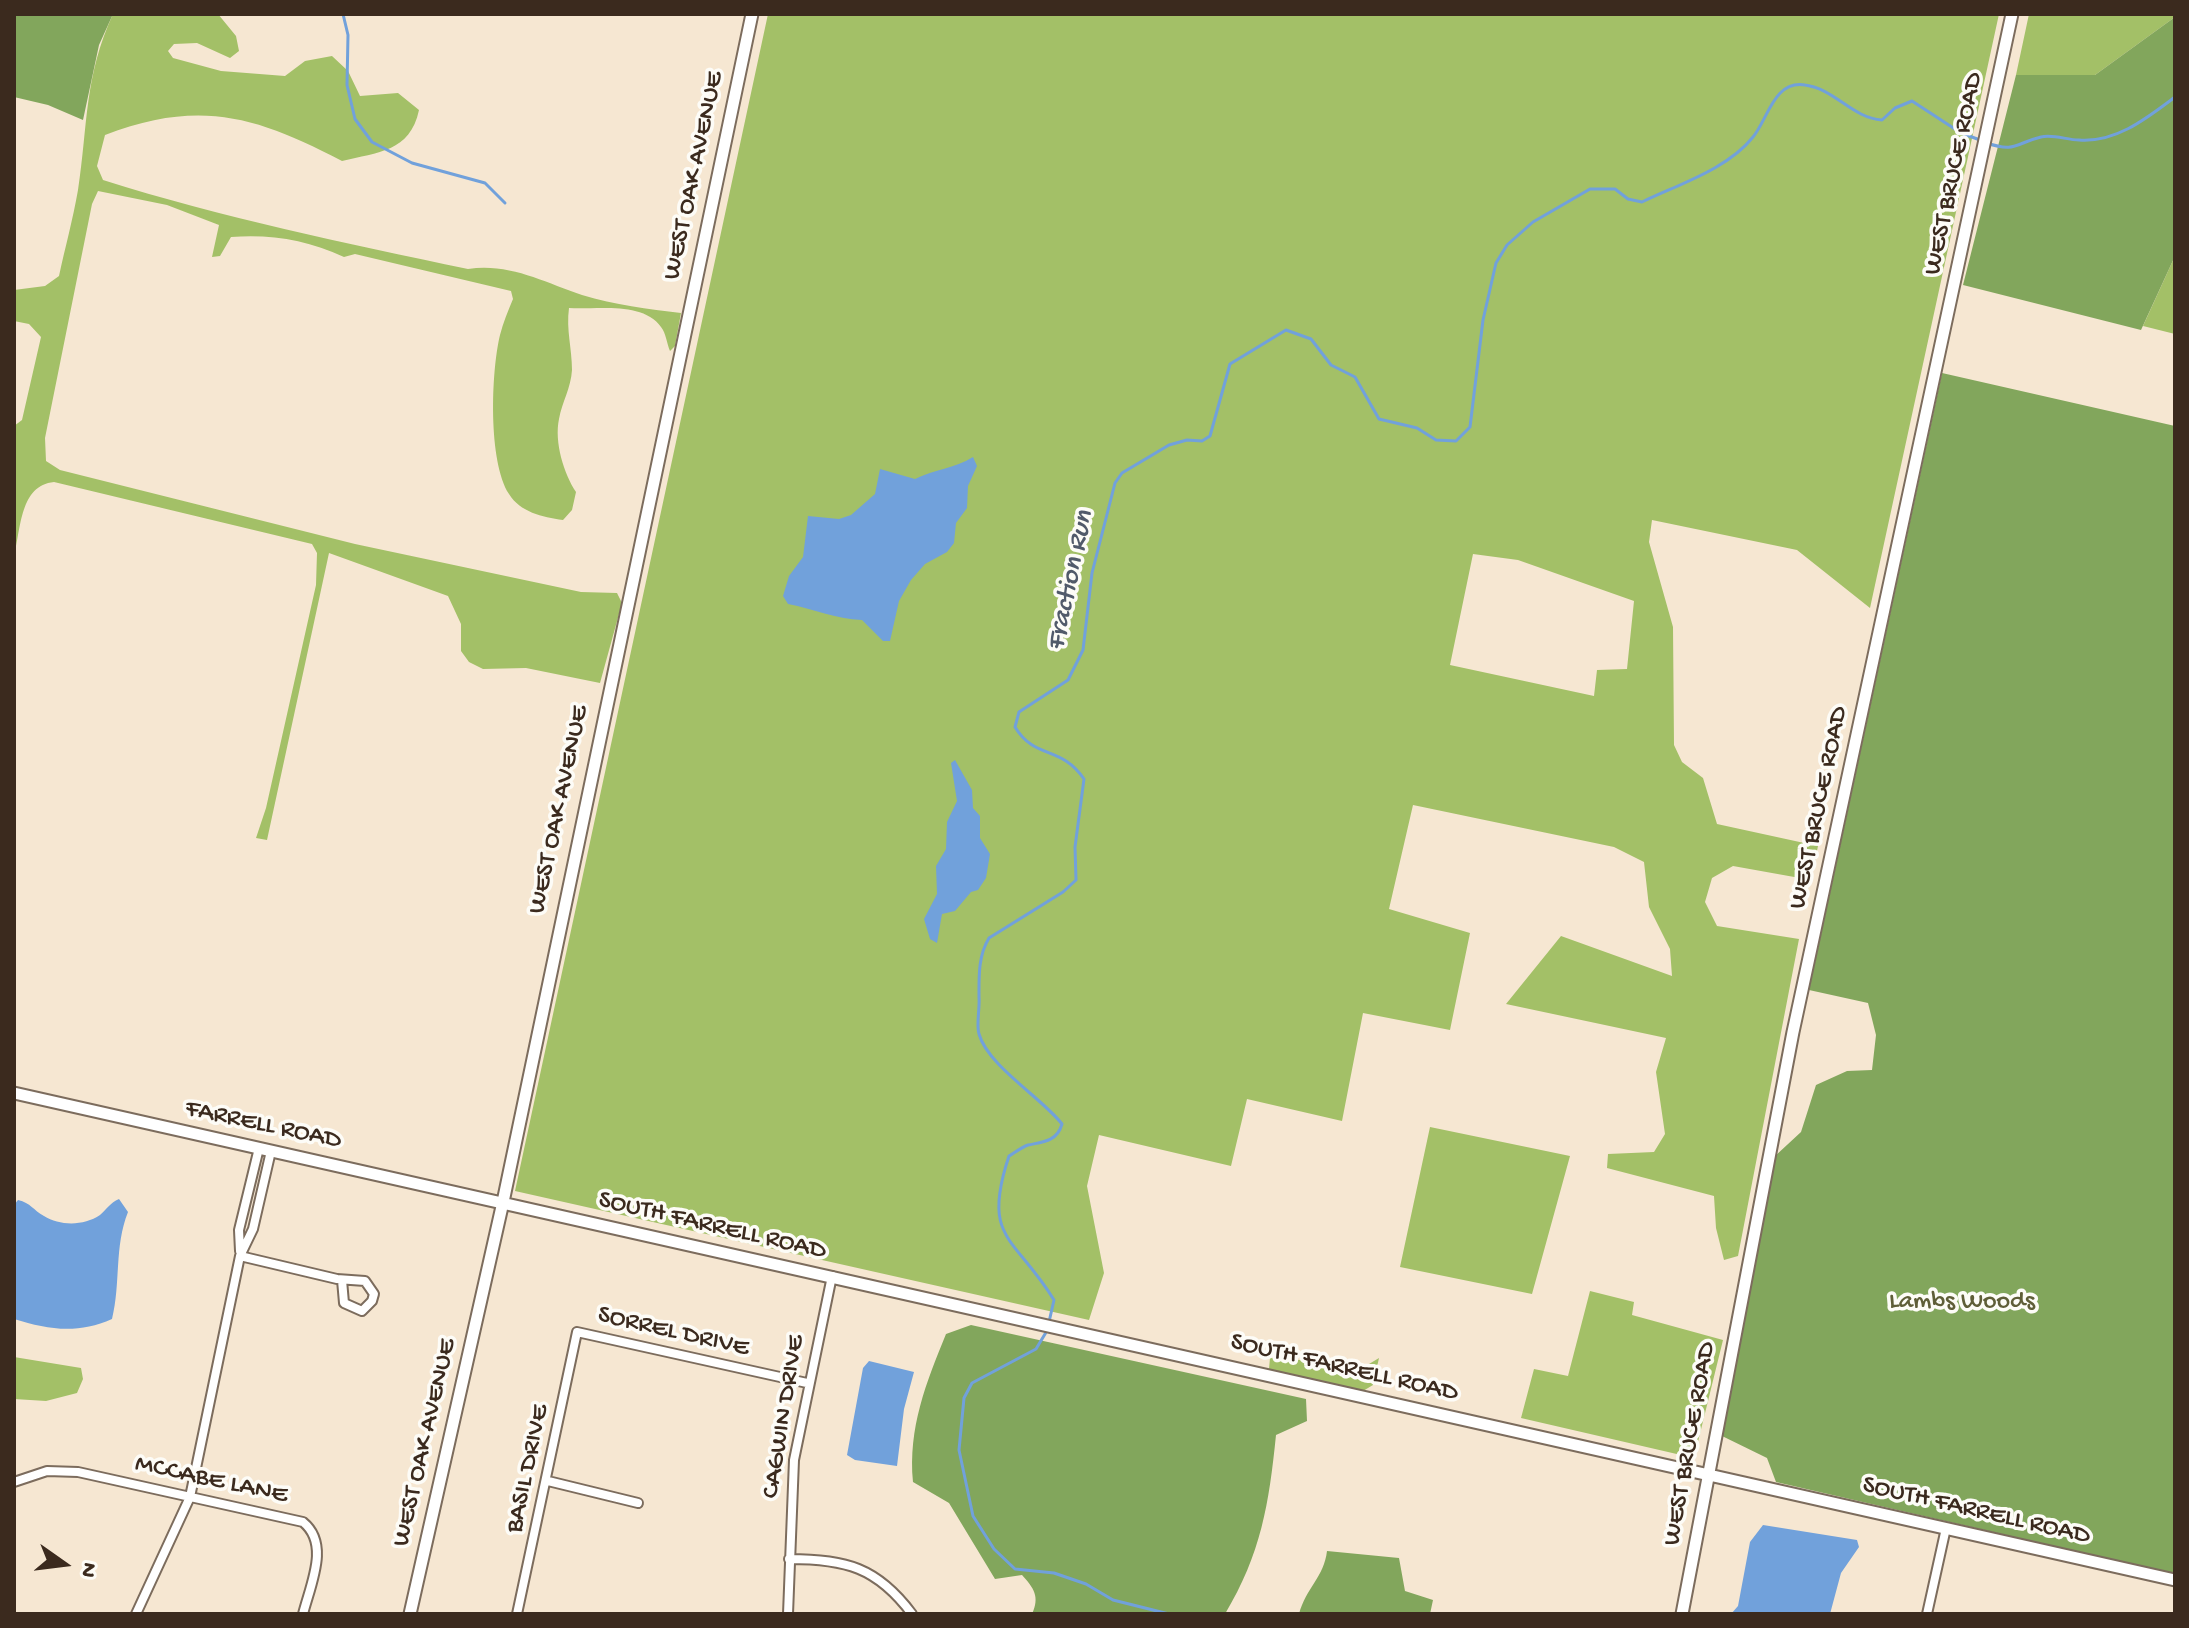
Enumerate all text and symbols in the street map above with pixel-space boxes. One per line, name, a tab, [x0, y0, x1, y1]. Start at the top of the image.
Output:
street label: WEST OAK AVENUE	[658, 69, 732, 283]
street label: WEST BRUCE ROAD	[1918, 70, 1992, 278]
water label: Fraction Run	[1041, 508, 1103, 654]
street label: WEST OAK AVENUE	[523, 703, 597, 917]
street label: WEST BRUCE ROAD	[1783, 704, 1857, 912]
street label: FARRELL ROAD	[182, 1094, 344, 1158]
street label: SOUTH FARRELL ROAD	[595, 1186, 829, 1268]
park label: Lambs Woods	[1889, 1287, 2035, 1319]
street label: SORREL DRIVE	[594, 1300, 752, 1366]
street label: SOUTH FARRELL ROAD	[1227, 1328, 1461, 1410]
street label: CAGWIN DRIVE	[757, 1333, 813, 1501]
street label: WEST OAK AVENUE	[387, 1336, 465, 1550]
street label: WEST BRUCE ROAD	[1658, 1340, 1724, 1548]
street label: BASIL DRIVE	[500, 1402, 558, 1536]
street label: MCCABE LANE	[132, 1450, 290, 1512]
street label: SOUTH FARRELL ROAD	[1859, 1471, 2093, 1553]
north arrow	[24, 1524, 104, 1604]
text: N	[73, 1560, 102, 1580]

